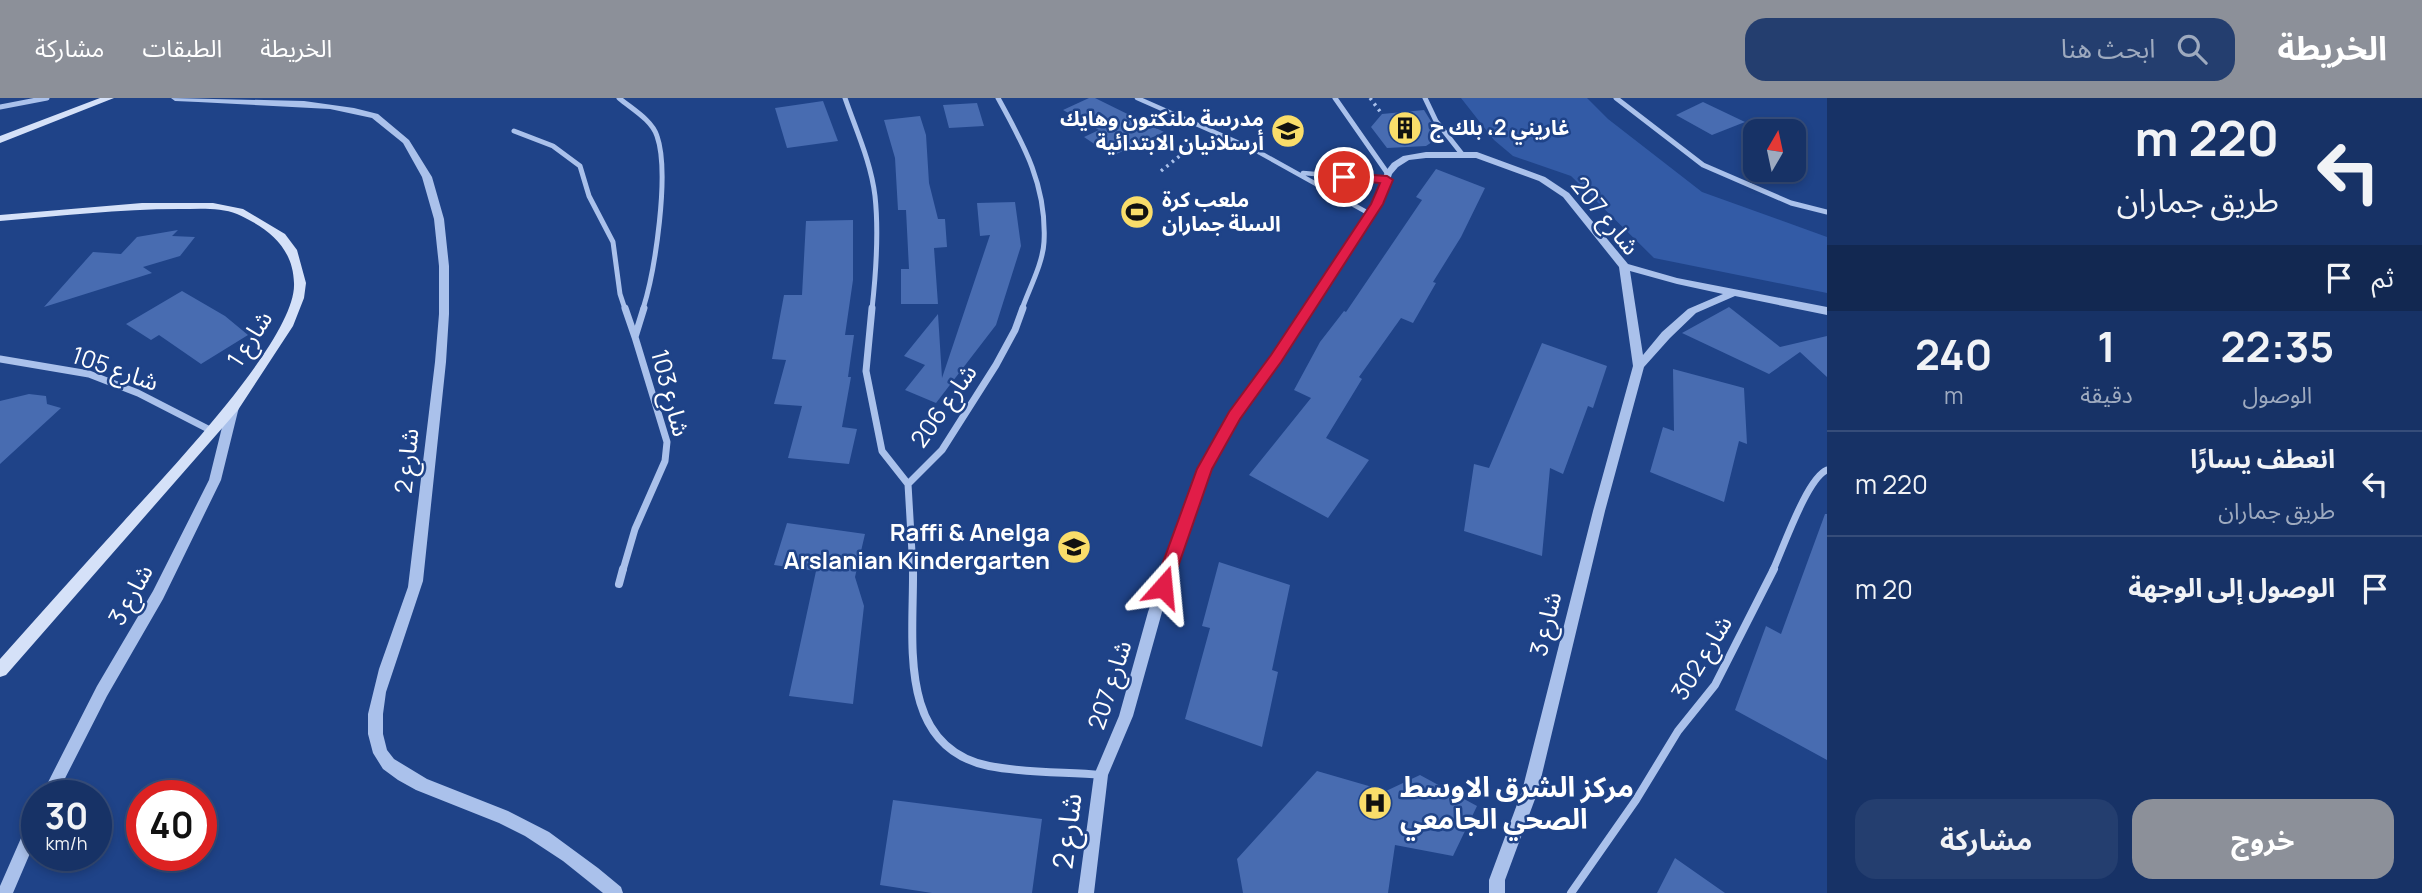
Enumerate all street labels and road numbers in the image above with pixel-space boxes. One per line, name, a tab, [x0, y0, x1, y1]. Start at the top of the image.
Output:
street label: شارع 207	[1563, 169, 1648, 262]
street label: شارع 1	[218, 304, 281, 374]
street label: شارع 105	[67, 337, 163, 400]
street label: شارع 103	[642, 345, 699, 440]
street label: شارع 206	[902, 357, 985, 455]
street label: شارع 2	[386, 427, 427, 495]
street label: شارع 3	[100, 558, 162, 632]
street label: شارع 3	[1521, 588, 1570, 660]
street label: شارع 302	[1663, 609, 1741, 707]
street label: شارع 207	[1079, 636, 1140, 734]
street label: شارع 2	[1043, 791, 1092, 871]

